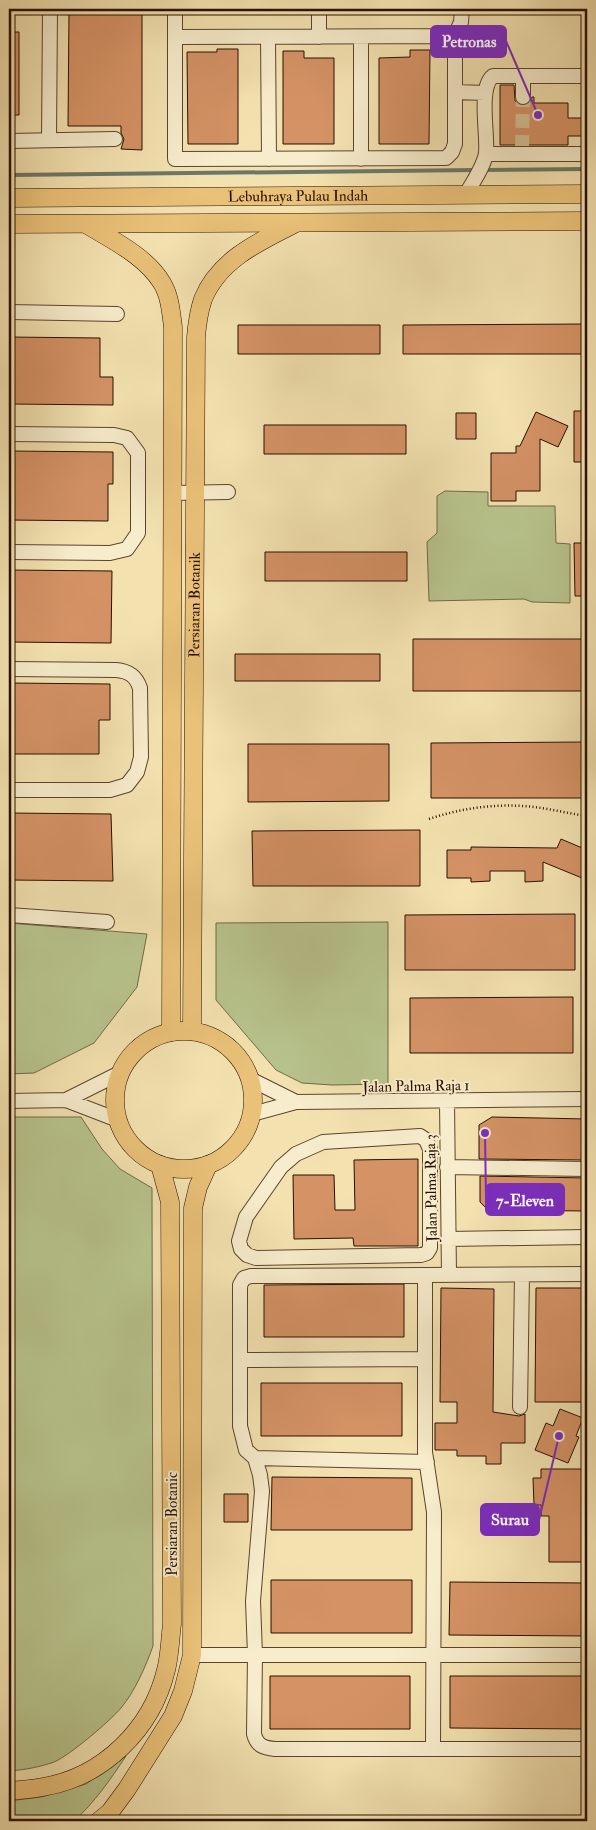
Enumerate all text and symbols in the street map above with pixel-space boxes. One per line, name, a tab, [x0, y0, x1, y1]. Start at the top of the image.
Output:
callout: Petronas	[431, 26, 506, 57]
text: Petronas	[442, 32, 497, 52]
street label: Lebuhraya Pulau Indah	[228, 187, 368, 206]
street label: Persiaran Botanik	[185, 552, 205, 658]
street label: Jalan Palma Raja 1	[361, 1076, 470, 1098]
street label: Jalan Palma Raja 3	[421, 1134, 443, 1243]
callout: 7-Eleven	[486, 1184, 564, 1215]
text: 7-Eleven	[496, 1191, 555, 1211]
street label: Persiaran Botanic	[163, 1472, 182, 1576]
callout: Surau	[481, 1504, 539, 1535]
text: Surau	[491, 1510, 530, 1530]

